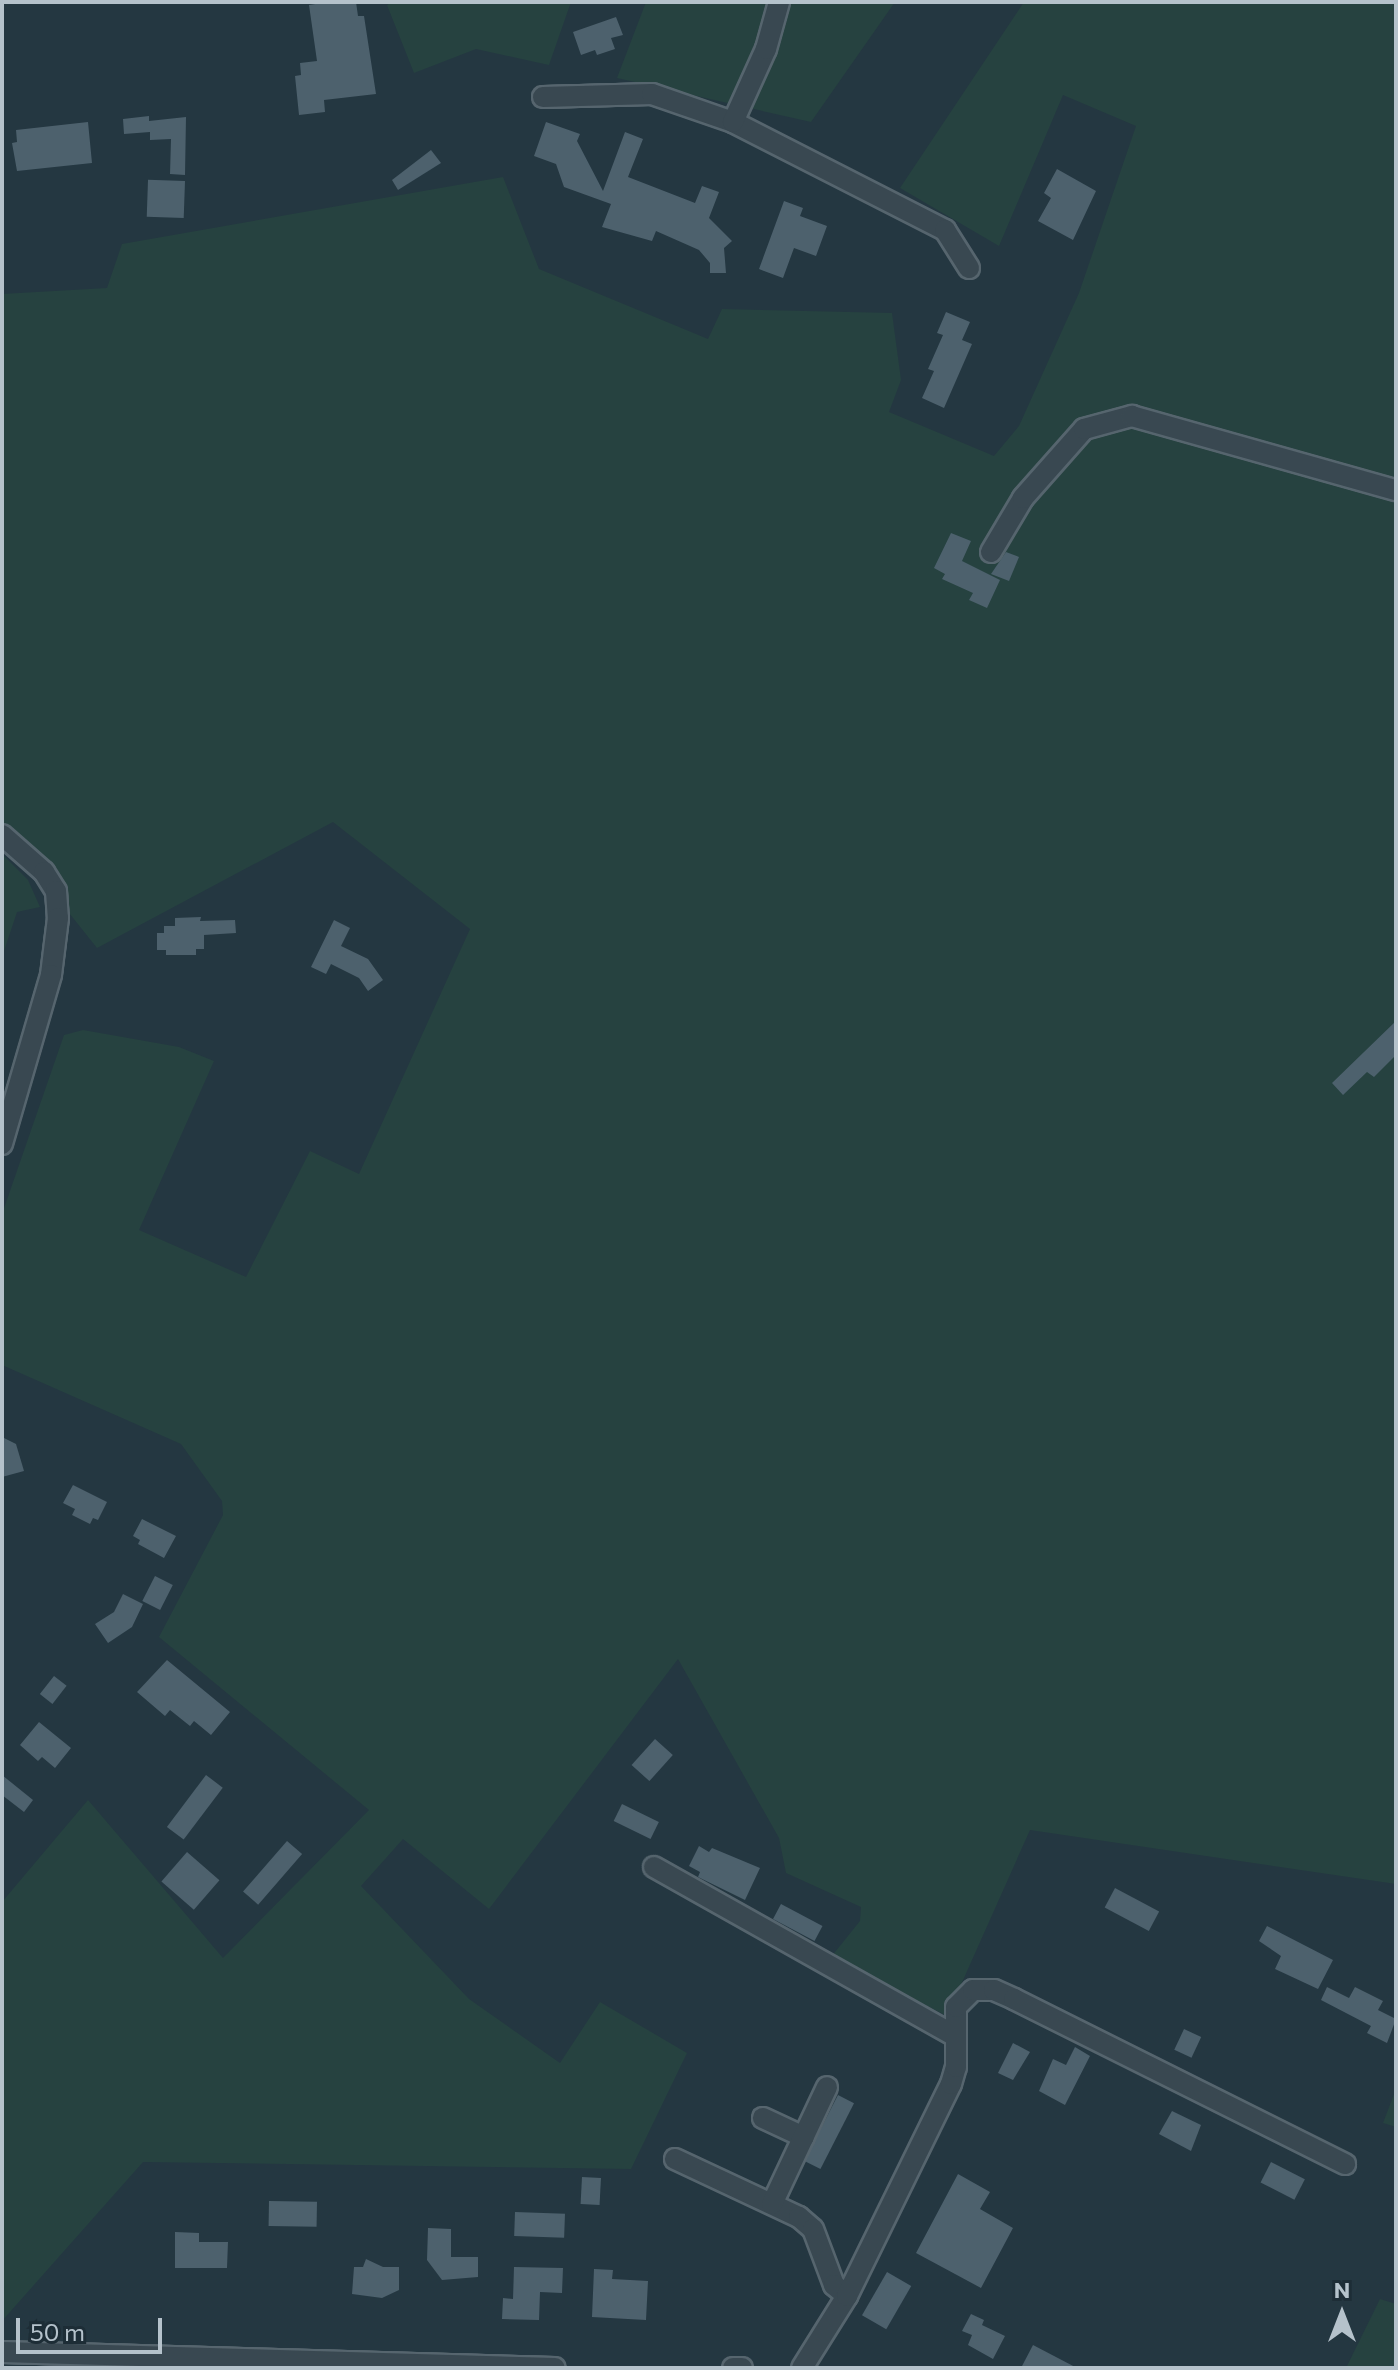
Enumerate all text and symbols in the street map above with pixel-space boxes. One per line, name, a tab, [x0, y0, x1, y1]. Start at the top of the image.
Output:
north arrow	[1302, 2274, 1382, 2354]
text: N	[1334, 2276, 1350, 2303]
scale bar	[20, 2302, 166, 2352]
text: 50 m	[30, 2317, 85, 2346]

